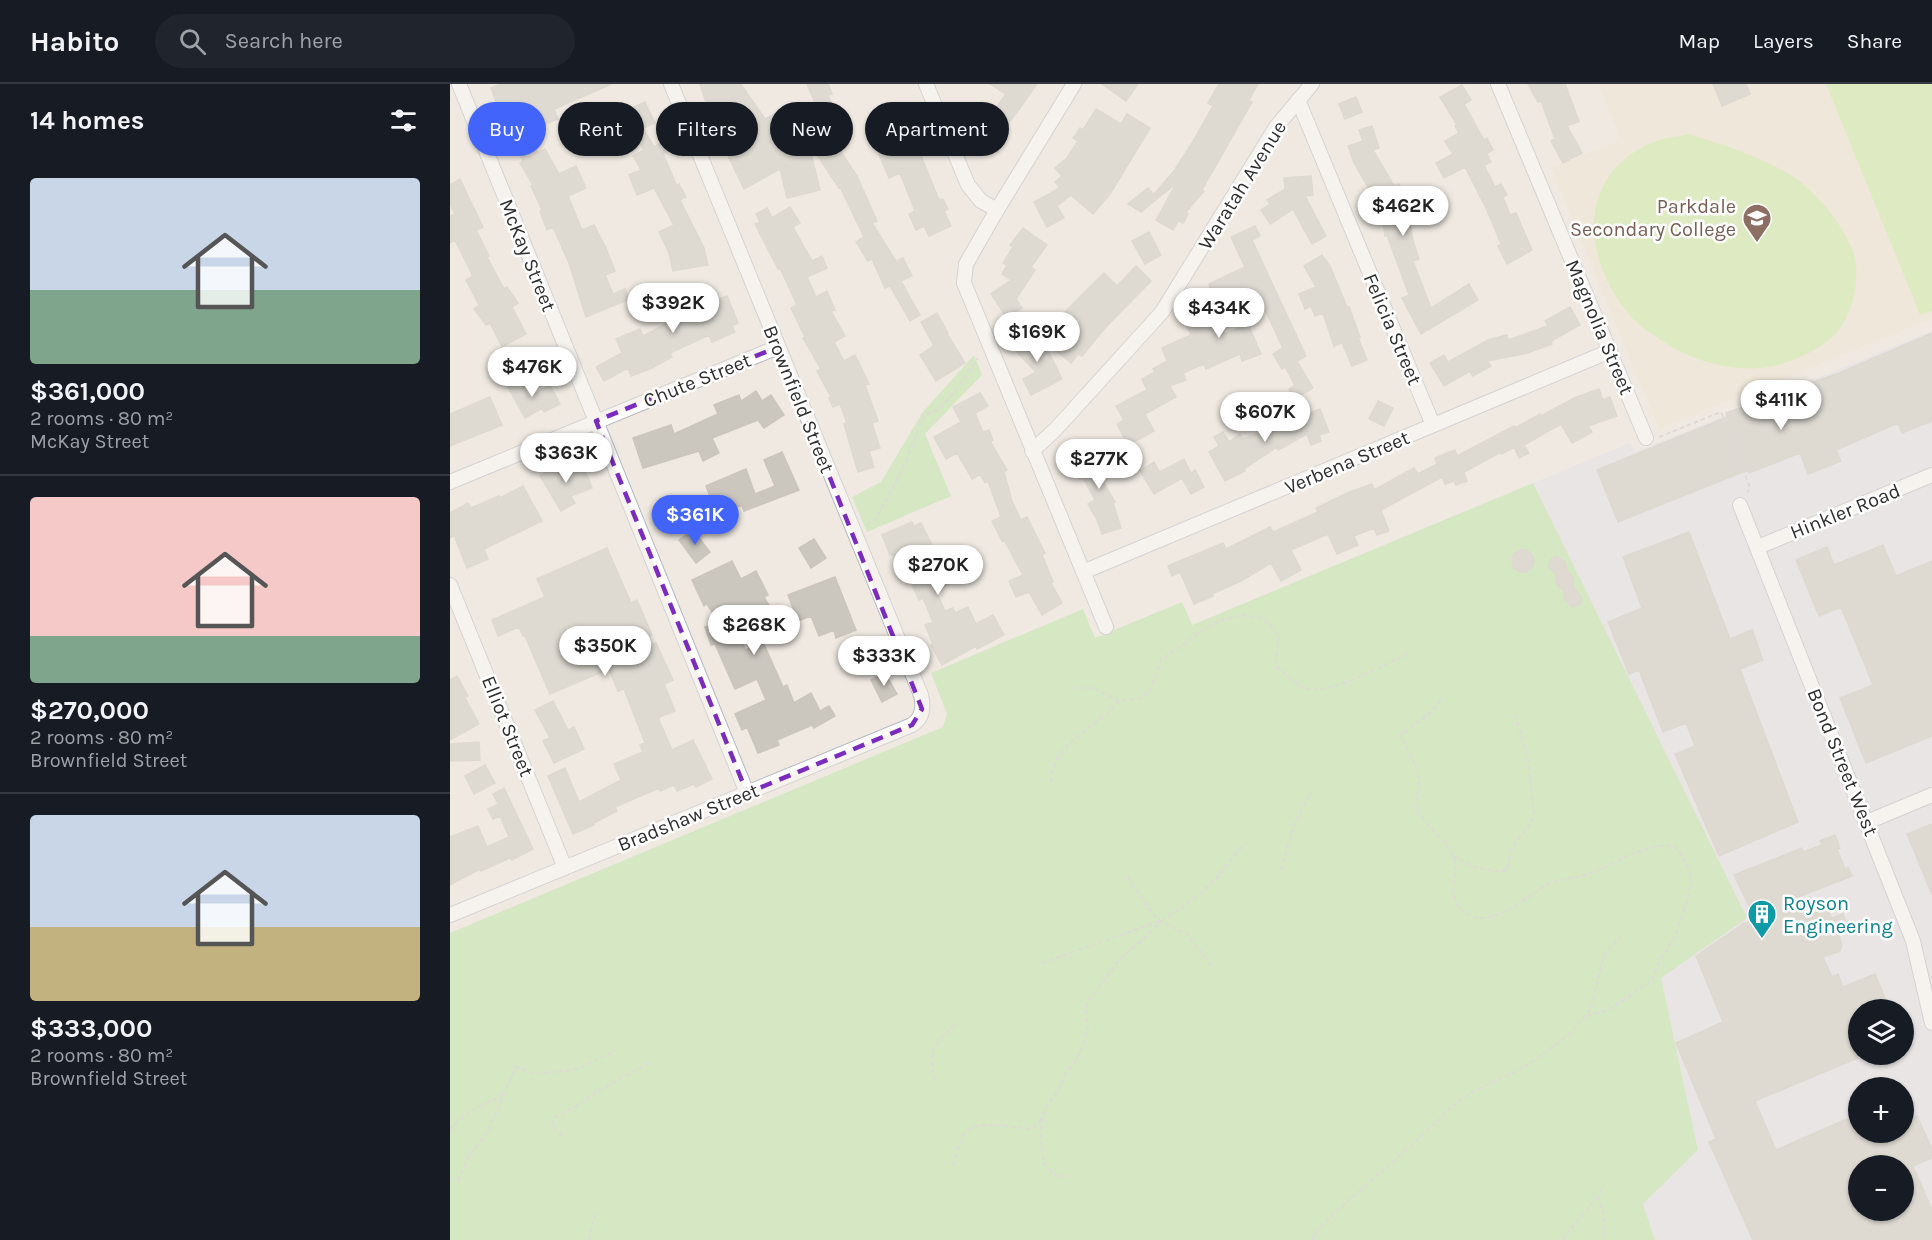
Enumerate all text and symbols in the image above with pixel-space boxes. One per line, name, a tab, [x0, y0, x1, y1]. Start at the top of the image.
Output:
search box	[155, 14, 575, 68]
text: Habito	[30, 25, 119, 58]
icon: search	[176, 25, 209, 58]
text: Search here	[224, 28, 343, 54]
text: Map	[1678, 29, 1720, 53]
text: Layers	[1753, 29, 1814, 53]
text: Share	[1847, 29, 1902, 53]
chip: Buy	[468, 102, 546, 156]
chip: Rent	[558, 102, 644, 156]
chip: Filters	[656, 102, 758, 156]
chip: New	[770, 102, 853, 156]
chip: Apartment	[865, 102, 1009, 156]
icon: filters	[387, 104, 420, 137]
text: 14 homes	[30, 105, 144, 136]
street label: Waratah Avenue	[1194, 117, 1291, 254]
pin: $462K	[1361, 186, 1445, 237]
text: $462K	[1372, 194, 1435, 217]
place label: Parkdale Secondary College	[1570, 195, 1736, 241]
street label: McKay Street	[495, 196, 561, 315]
school or university icon: Parkdale Secondary College	[1741, 202, 1773, 244]
icon: home	[171, 217, 279, 325]
street label: Magnolia Street	[1561, 256, 1639, 399]
street label: Felicia Street	[1359, 270, 1426, 389]
pin: $392K	[631, 283, 715, 334]
pin: $434K	[1177, 288, 1261, 339]
text: $392K	[641, 291, 705, 314]
text: $434K	[1187, 296, 1251, 319]
pin: $169K	[995, 312, 1079, 363]
text: $169K	[1008, 320, 1066, 343]
street label: Brownfield Street	[758, 322, 839, 477]
pin: $476K	[490, 347, 574, 398]
street label: Chute Street	[640, 348, 755, 412]
text: $476K	[502, 355, 562, 378]
text: $361,000	[30, 376, 145, 407]
pin: $411K	[1739, 380, 1823, 431]
text: $411K	[1754, 388, 1808, 411]
pin: $607K	[1223, 392, 1307, 443]
text: $607K	[1234, 400, 1296, 423]
text: 2 rooms · 80 m²	[30, 407, 173, 430]
street label: Verbena Street	[1282, 426, 1413, 499]
text: McKay Street	[30, 430, 149, 453]
pin: $363K	[524, 433, 608, 484]
pin: $277K	[1057, 439, 1141, 490]
text: $363K	[534, 441, 598, 464]
text: $277K	[1070, 447, 1128, 470]
street label: Hinkler Road	[1787, 479, 1904, 544]
pin: $361K	[653, 495, 737, 546]
text: $361K	[666, 503, 724, 526]
icon: home	[171, 536, 279, 644]
pin: $270K	[896, 545, 980, 596]
text: $270K	[907, 553, 969, 576]
pin: $268K	[712, 605, 796, 656]
text: $268K	[722, 613, 786, 636]
pin: $350K	[563, 626, 647, 677]
text: $350K	[573, 634, 637, 657]
pin: $333K	[842, 636, 926, 687]
text: $333K	[852, 644, 916, 667]
street label: Elliot Street	[477, 673, 538, 780]
street label: Bond Street West	[1802, 685, 1883, 840]
text: $270,000	[30, 695, 149, 726]
text: 2 rooms · 80 m²	[30, 726, 173, 749]
text: Brownfield Street	[30, 749, 187, 772]
street label: Bradshaw Street	[614, 778, 763, 856]
icon: home	[171, 854, 279, 962]
place label: Royson Engineering	[1783, 892, 1893, 938]
building icon: Royson Engineering	[1746, 898, 1778, 940]
map controls	[1848, 999, 1914, 1221]
button: layers	[1848, 999, 1914, 1065]
text: $333,000	[30, 1013, 152, 1044]
text: 2 rooms · 80 m²	[30, 1044, 173, 1067]
text: Brownfield Street	[30, 1067, 187, 1090]
button: +	[1848, 1077, 1914, 1143]
button: −	[1848, 1155, 1914, 1221]

